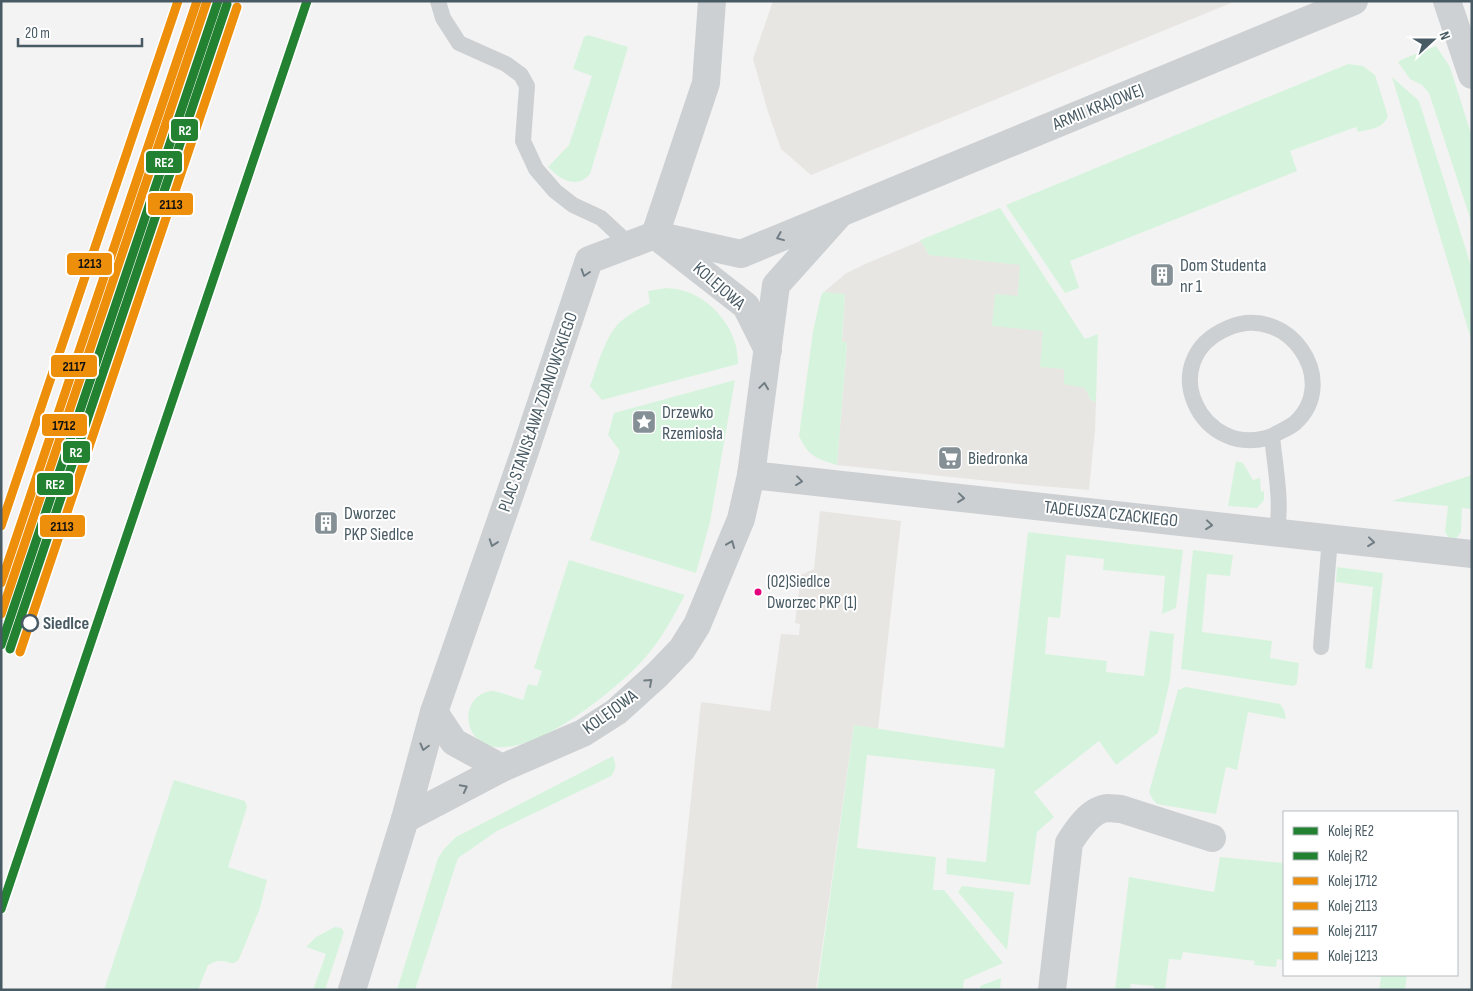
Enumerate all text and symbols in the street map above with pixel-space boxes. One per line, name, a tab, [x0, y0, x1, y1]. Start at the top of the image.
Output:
scale bar	[18, 15, 141, 47]
north arrow	[1408, 15, 1458, 65]
text: 20 m	[25, 24, 50, 43]
text: N	[1435, 29, 1454, 42]
street label: ARMII KRAJOWEJ	[1049, 79, 1147, 135]
line badge: R2	[170, 118, 199, 142]
text: R2	[178, 122, 192, 139]
line badge: RE2	[145, 150, 183, 174]
text: RE2	[154, 154, 174, 171]
line badge: 2113	[147, 192, 194, 216]
text: 2113	[159, 196, 183, 213]
one-way arrow	[776, 231, 785, 242]
line badge: 1213	[66, 252, 113, 276]
text: 1213	[78, 255, 102, 272]
place label: Dom Studenta nr 1	[1180, 255, 1266, 297]
street label: KOLEJOWA	[689, 258, 750, 315]
building icon: Dom Studenta nr 1	[1149, 262, 1175, 288]
one-way arrow	[580, 268, 590, 277]
street label: PLAC STANISŁAWA ZDANOWSKIEGO	[494, 309, 582, 515]
line badge: 2117	[50, 354, 98, 378]
text: 2117	[62, 358, 86, 375]
one-way arrow	[758, 381, 768, 390]
place label: Drzewko Rzemiosła	[662, 402, 723, 444]
place icon: Drzewko Rzemiosła	[631, 409, 657, 435]
line badge: 1712	[41, 413, 88, 437]
text: 1712	[52, 417, 76, 434]
line badge: R2	[62, 440, 91, 464]
text: R2	[69, 444, 83, 461]
supermarket icon: Biedronka	[937, 445, 963, 471]
place label: Biedronka	[968, 448, 1028, 469]
line badge: RE2	[36, 472, 74, 496]
one-way arrow	[795, 475, 803, 486]
text: RE2	[45, 476, 65, 493]
one-way arrow	[957, 492, 965, 503]
street label: TADEUSZA CZACKIEGO	[1043, 497, 1179, 531]
place label: Dworzec PKP Siedlce	[344, 503, 414, 545]
building icon: Dworzec PKP Siedlce	[313, 510, 339, 536]
line badge: 2113	[39, 514, 86, 538]
text: 2113	[50, 518, 74, 535]
one-way arrow	[1206, 519, 1214, 530]
one-way arrow	[1367, 536, 1375, 547]
one-way arrow	[489, 538, 499, 547]
one-way arrow	[724, 540, 735, 549]
place label: (02)Siedlce Dworzec PKP (1)	[767, 572, 857, 613]
marker: (02)Siedlce Dworzec PKP (1)	[753, 587, 763, 597]
place label: Siedlce	[43, 613, 89, 634]
marker: Siedlce	[21, 614, 39, 632]
one-way arrow	[644, 679, 653, 688]
street label: KOLEJOWA	[579, 685, 642, 739]
one-way arrow	[419, 742, 430, 751]
one-way arrow	[459, 784, 468, 794]
legend	[1283, 811, 1458, 976]
text: Kolej RE2	[1328, 822, 1374, 841]
text: Kolej R2	[1328, 847, 1368, 866]
text: Kolej 1712	[1328, 872, 1378, 891]
text: Kolej 2113	[1328, 897, 1378, 916]
text: Kolej 2117	[1328, 922, 1377, 941]
text: Kolej 1213	[1328, 947, 1378, 966]

